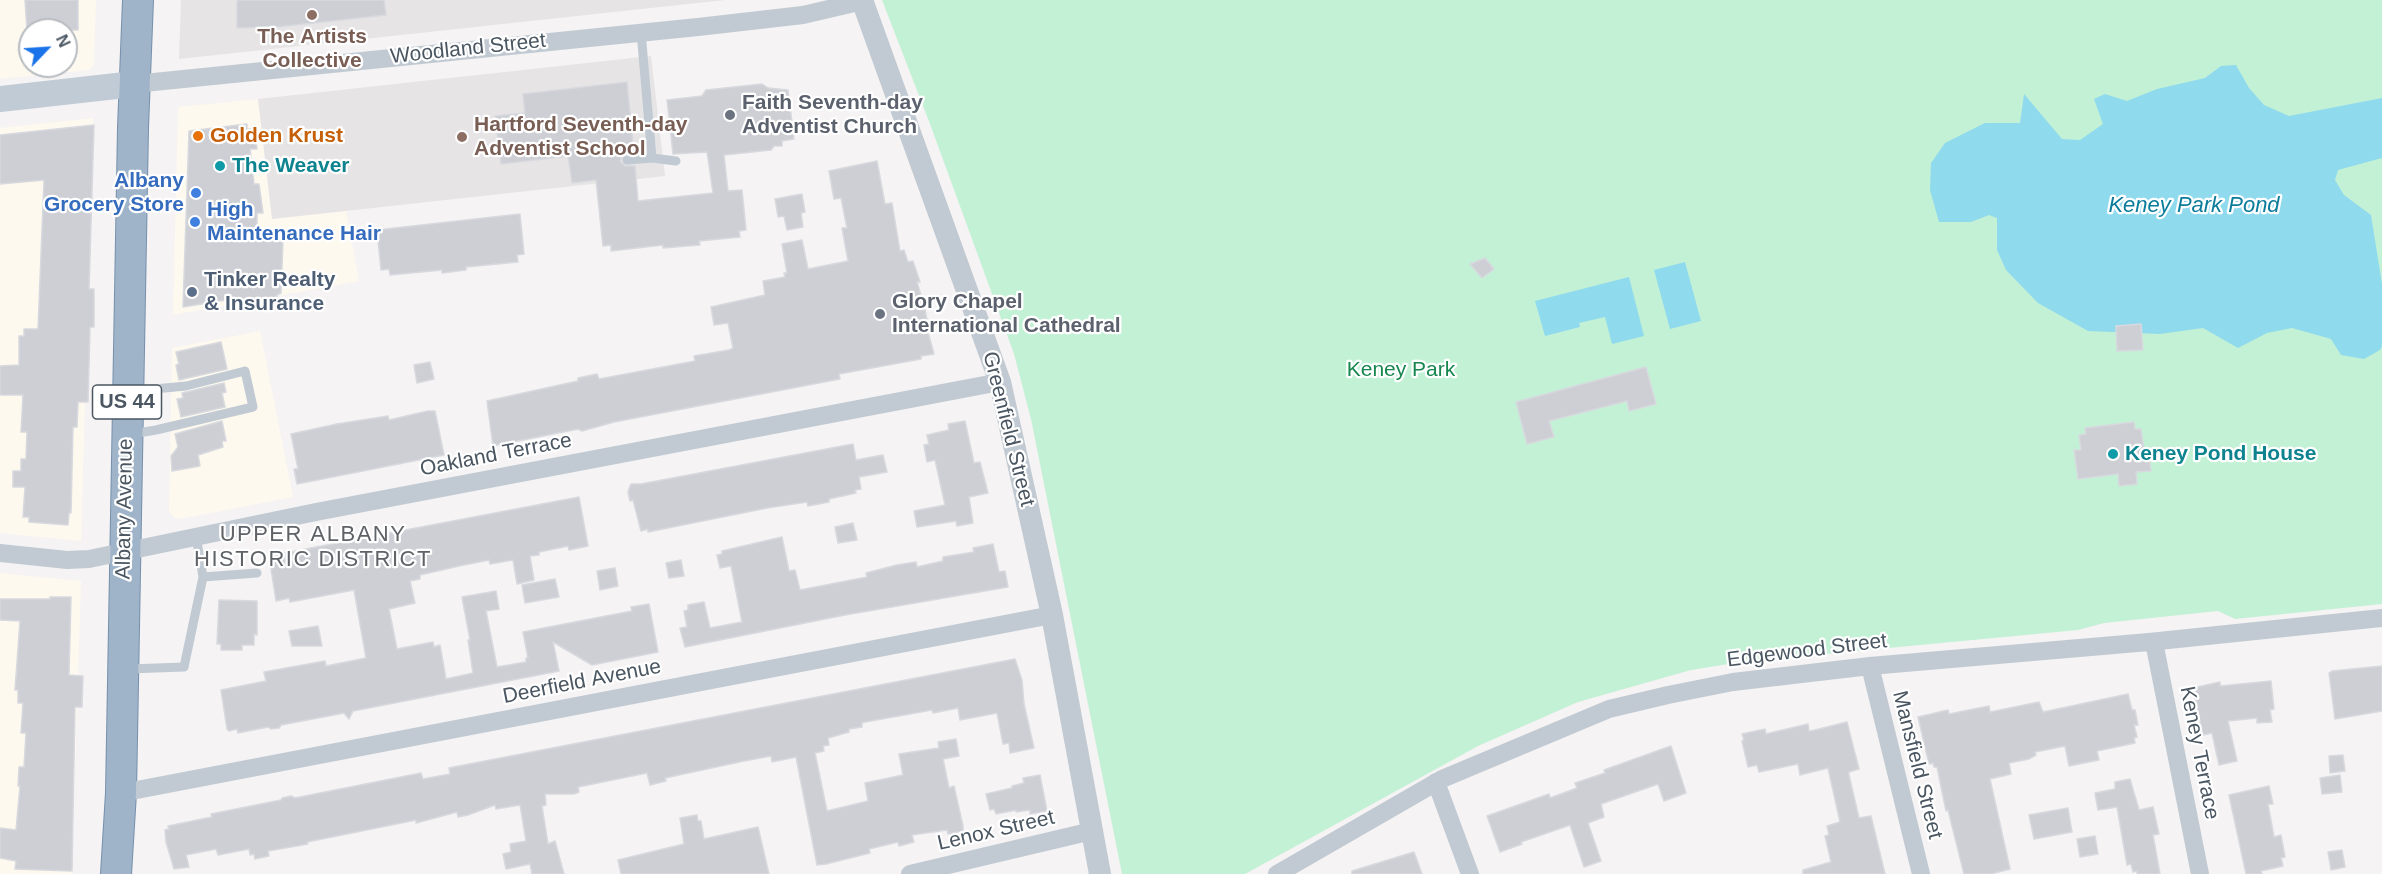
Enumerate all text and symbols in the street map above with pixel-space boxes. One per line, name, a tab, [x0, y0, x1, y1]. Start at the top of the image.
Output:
marker: The Artists Collective	[305, 8, 319, 22]
north arrow	[18, 18, 78, 78]
place label: The Artists Collective	[257, 24, 367, 74]
street label: Woodland Street	[389, 28, 547, 70]
text: N	[53, 32, 73, 50]
place label: Faith Seventh-day Adventist Church	[742, 90, 923, 140]
marker: Faith Seventh-day Adventist Church	[723, 108, 737, 122]
place label: Hartford Seventh-day Adventist School	[474, 112, 688, 162]
place label: Golden Krust	[210, 123, 343, 149]
marker: Golden Krust	[191, 129, 205, 143]
marker: Hartford Seventh-day Adventist School	[455, 130, 469, 144]
place label: The Weaver	[232, 153, 349, 179]
marker: The Weaver	[213, 159, 227, 173]
place label: Albany Grocery Store	[44, 168, 184, 218]
marker: Albany Grocery Store	[189, 186, 203, 200]
water label: Keney Park Pond	[2108, 193, 2280, 219]
place label: High Maintenance Hair	[207, 197, 381, 247]
marker: High Maintenance Hair	[188, 215, 202, 229]
place label: Tinker Realty & Insurance	[204, 267, 336, 317]
marker: Tinker Realty & Insurance	[185, 285, 199, 299]
place label: Glory Chapel International Cathedral	[892, 289, 1121, 339]
marker: Glory Chapel International Cathedral	[873, 307, 887, 321]
street label: Greenfield Street	[977, 349, 1039, 509]
park label: Keney Park	[1347, 357, 1455, 383]
road number: US 44	[92, 385, 162, 419]
street label: Oakland Terrace	[418, 428, 574, 482]
street label: Albany Avenue	[111, 438, 139, 580]
place label: Keney Pond House	[2125, 441, 2316, 467]
marker: Keney Pond House	[2106, 447, 2120, 461]
district label: UPPER ALBANY HISTORIC DISTRICT	[194, 522, 432, 574]
street label: Edgewood Street	[1726, 629, 1888, 673]
street label: Deerfield Avenue	[501, 654, 663, 710]
street label: Keney Terrace	[2174, 684, 2224, 822]
street label: Mansfield Street	[1886, 688, 1948, 842]
street label: Lenox Street	[935, 805, 1057, 857]

